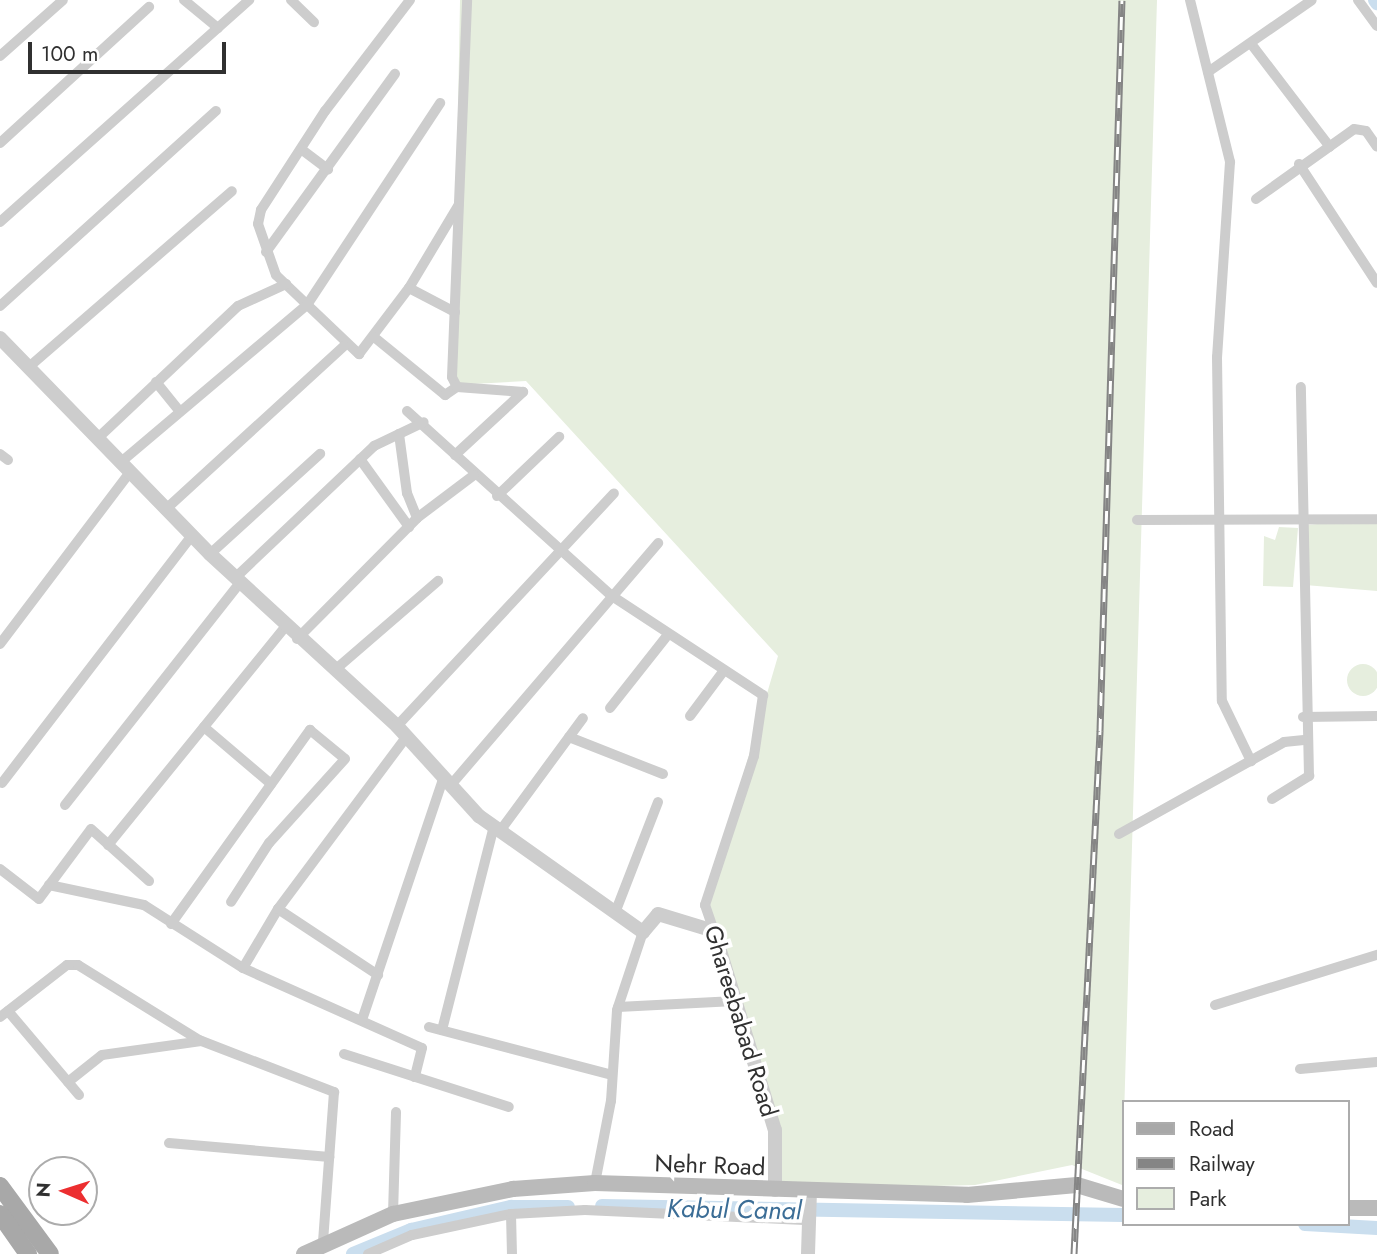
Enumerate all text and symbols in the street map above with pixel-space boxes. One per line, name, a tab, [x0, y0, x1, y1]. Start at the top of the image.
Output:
scale bar	[32, 28, 229, 72]
text: 100 m	[41, 39, 98, 69]
street label: Ghareebabad Road	[698, 922, 784, 1120]
legend	[1122, 1100, 1349, 1226]
text: Road	[1189, 1114, 1234, 1144]
street label: Nehr Road	[654, 1149, 766, 1181]
text: Railway	[1189, 1149, 1255, 1179]
north arrow	[28, 1156, 98, 1226]
text: N	[30, 1182, 57, 1198]
text: Park	[1189, 1184, 1226, 1214]
water label: Kabul Canal	[666, 1193, 802, 1227]

